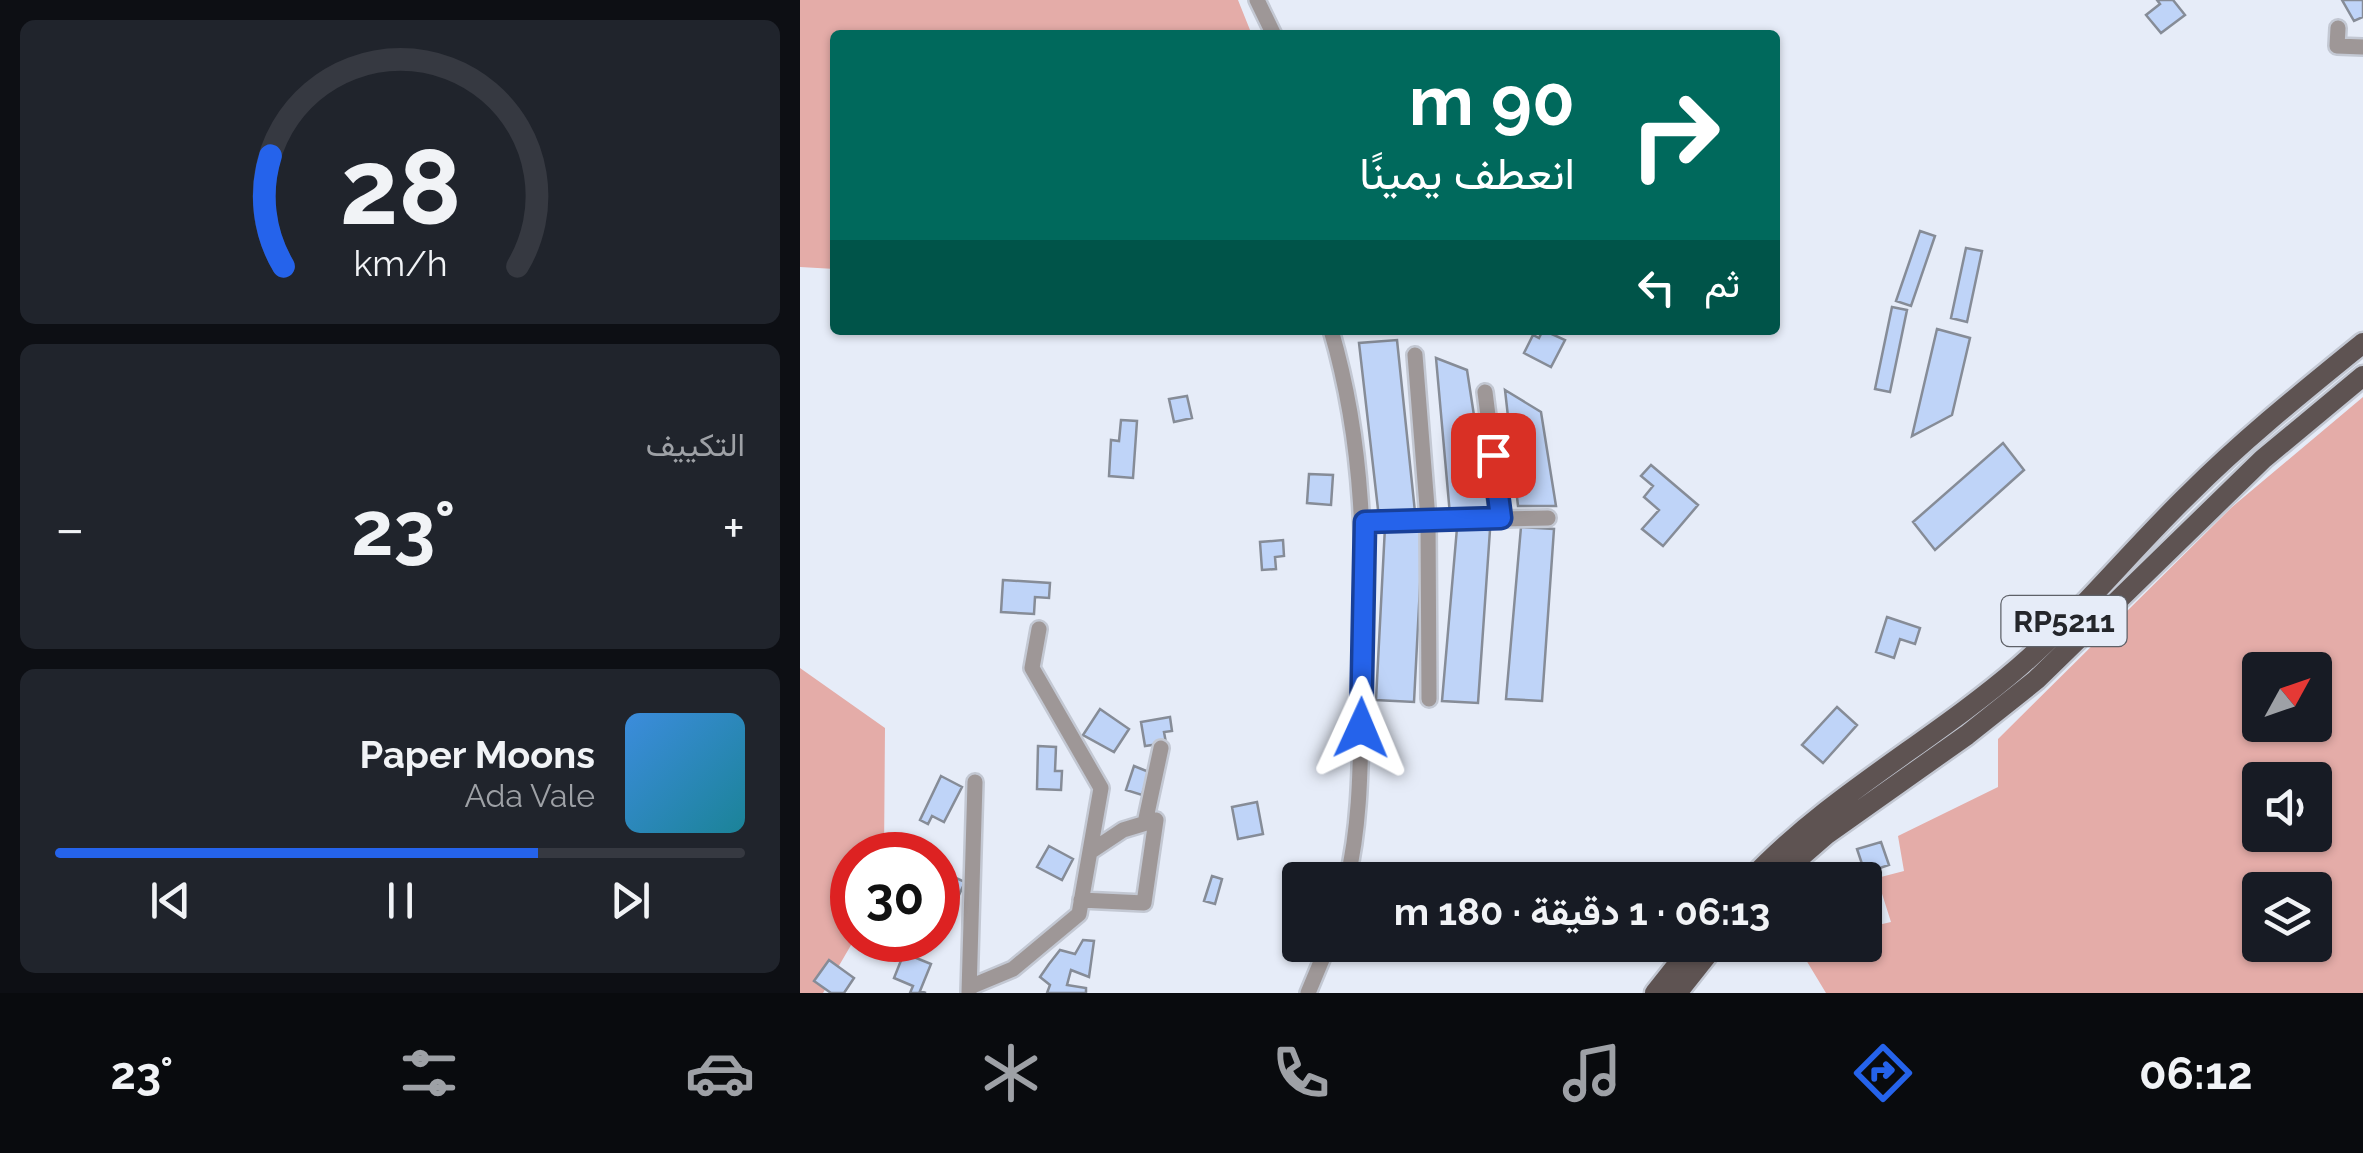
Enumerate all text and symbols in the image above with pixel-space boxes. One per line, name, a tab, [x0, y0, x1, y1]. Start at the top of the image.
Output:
text: 90 m	[1409, 59, 1575, 141]
icon: right	[1610, 70, 1740, 200]
text: 28	[339, 126, 461, 248]
text: انعطف يمينًا	[1359, 147, 1575, 200]
text: km/h	[353, 242, 447, 284]
icon: left	[1629, 260, 1684, 315]
text: ثم	[1704, 261, 1740, 306]
pin	[1451, 413, 1536, 498]
text: التكييف	[646, 426, 745, 463]
icon: arrive	[1466, 428, 1521, 483]
text: 23°	[351, 484, 456, 573]
text: −	[55, 496, 85, 561]
text: +	[722, 496, 745, 561]
road number: RP5211	[2002, 596, 2126, 646]
north arrow	[2242, 652, 2332, 742]
map controls	[2242, 652, 2332, 962]
position arrow	[1309, 676, 1413, 780]
text: Paper Moons	[360, 732, 595, 777]
button: sound	[2242, 762, 2332, 852]
text: Ada Vale	[464, 777, 595, 814]
speed limit sign: 30	[830, 832, 960, 962]
button: layers	[2242, 872, 2332, 962]
icon: previous	[143, 873, 198, 928]
icon: pause	[373, 873, 428, 928]
icon: next	[603, 873, 658, 928]
text: 06:13 · 1 دقيقة · 180 m	[1394, 889, 1770, 934]
icon: filters	[394, 1038, 464, 1108]
icon: car	[685, 1038, 755, 1108]
icon: climate	[976, 1038, 1046, 1108]
icon: phone	[1266, 1038, 1336, 1108]
icon: music	[1557, 1038, 1627, 1108]
icon: directions	[1848, 1038, 1918, 1108]
text: 23°	[111, 1047, 173, 1100]
text: 06:12	[2139, 1047, 2253, 1100]

